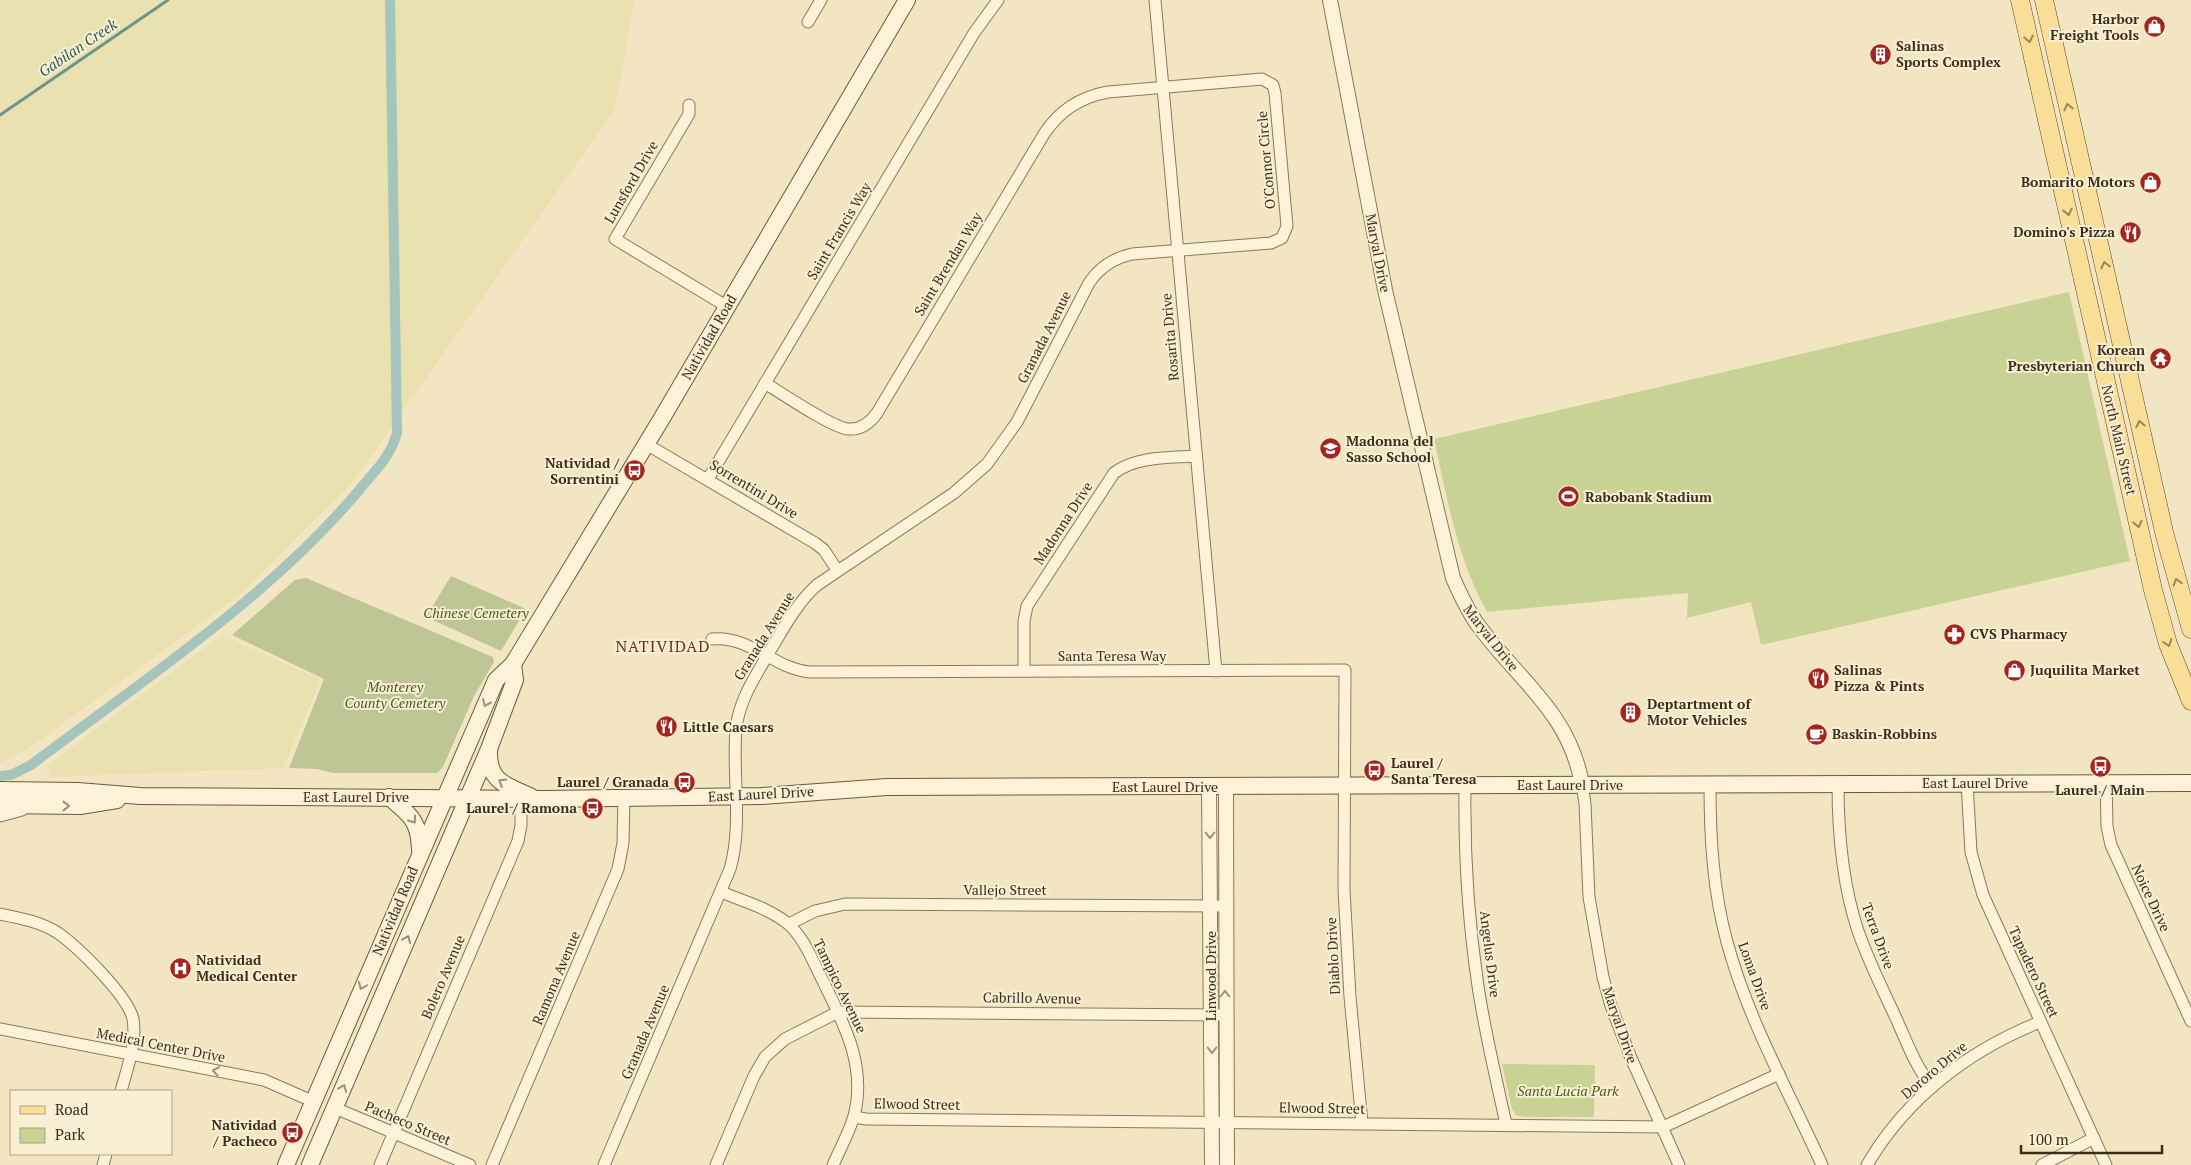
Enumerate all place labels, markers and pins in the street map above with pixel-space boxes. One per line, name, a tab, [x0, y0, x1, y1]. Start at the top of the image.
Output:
place label: Harbor Freight Tools	[2050, 9, 2139, 44]
shop icon: Harbor Freight Tools	[2143, 15, 2167, 39]
place label: Salinas Sports Complex	[1896, 36, 2001, 71]
building icon: Salinas Sports Complex	[1868, 42, 1892, 66]
shop icon: Bomarito Motors	[2139, 170, 2163, 194]
place label: Bomarito Motors	[2021, 172, 2135, 191]
restaurant icon: Domino's Pizza	[2119, 220, 2143, 244]
place label: Domino's Pizza	[2013, 222, 2115, 241]
place label: Korean Presbyterian Church	[2008, 340, 2145, 375]
temple icon: Korean Presbyterian Church	[2149, 346, 2173, 370]
place label: Madonna del Sasso School	[1346, 431, 1434, 466]
school or university icon: Madonna del Sasso School	[1318, 437, 1342, 461]
place label: Natividad / Sorrentini	[545, 453, 620, 488]
bus stop icon: Natividad / Sorrentini	[623, 459, 647, 483]
sports icon: Rabobank Stadium	[1557, 485, 1581, 509]
place label: Rabobank Stadium	[1585, 487, 1712, 506]
pharmacy icon: CVS Pharmacy	[1942, 622, 1966, 646]
place label: CVS Pharmacy	[1970, 624, 2068, 643]
shop icon: Juquilita Market	[2002, 658, 2026, 682]
place label: Salinas Pizza & Pints	[1834, 660, 1924, 695]
place label: Juquilita Market	[2030, 660, 2140, 679]
restaurant icon: Salinas Pizza & Pints	[1806, 666, 1830, 690]
place label: Deptartment of Motor Vehicles	[1647, 694, 1752, 729]
building icon: Deptartment of Motor Vehicles	[1619, 700, 1643, 724]
restaurant icon: Little Caesars	[655, 715, 679, 739]
place label: Little Caesars	[683, 717, 774, 736]
cafe icon: Baskin-Robbins	[1804, 722, 1828, 746]
place label: Baskin-Robbins	[1832, 724, 1937, 743]
place label: Laurel / Santa Teresa	[1391, 753, 1477, 788]
bus stop icon: Laurel / Main	[2088, 755, 2112, 779]
bus stop icon: Laurel / Santa Teresa	[1363, 759, 1387, 783]
bus stop icon: Laurel / Granada	[673, 770, 697, 794]
place label: Laurel / Granada	[557, 772, 669, 791]
place label: Laurel / Main	[2055, 780, 2145, 799]
bus stop icon: Laurel / Ramona	[581, 796, 605, 820]
place label: Laurel / Ramona	[466, 798, 577, 817]
place label: Natividad Medical Center	[196, 950, 297, 985]
hospital icon: Natividad Medical Center	[168, 956, 192, 980]
place label: Natividad / Pacheco	[212, 1115, 278, 1150]
bus stop icon: Natividad / Pacheco	[281, 1121, 305, 1145]

